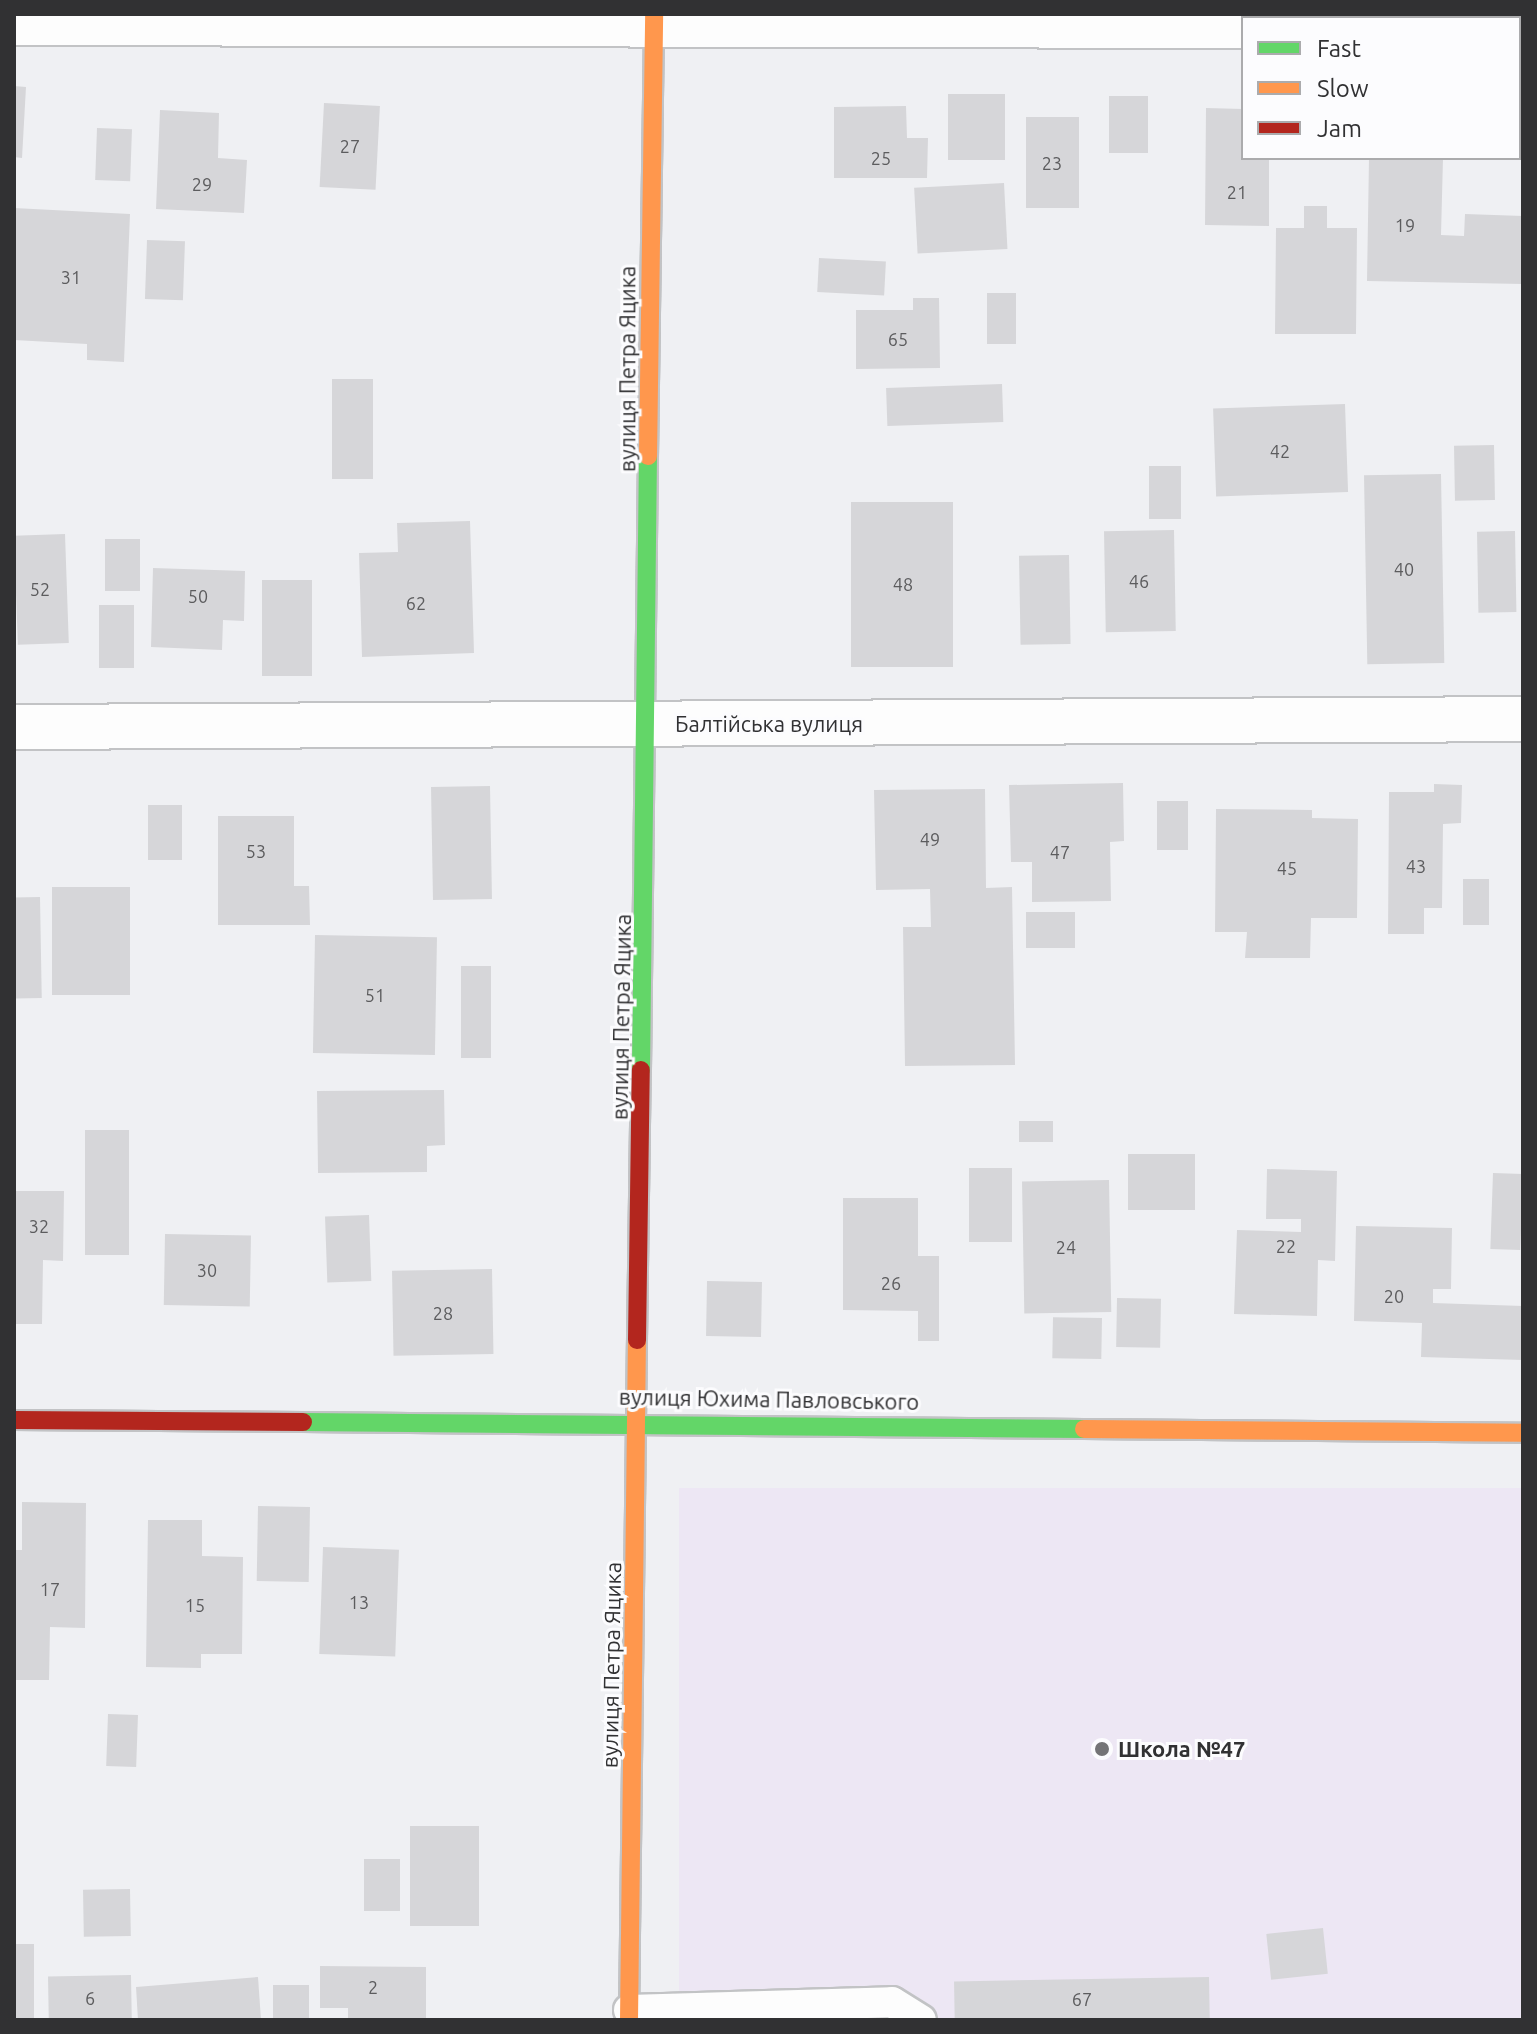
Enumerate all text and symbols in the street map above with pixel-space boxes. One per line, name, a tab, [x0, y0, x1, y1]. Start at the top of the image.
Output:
legend	[1241, 16, 1521, 160]
text: Fast	[1317, 35, 1361, 62]
text: Slow	[1317, 75, 1369, 102]
text: Jam	[1317, 115, 1362, 142]
house number: 27	[340, 135, 360, 157]
house number: 25	[871, 147, 891, 169]
house number: 23	[1042, 152, 1062, 174]
house number: 29	[192, 173, 212, 195]
house number: 21	[1227, 181, 1247, 203]
house number: 19	[1395, 214, 1415, 236]
house number: 31	[61, 266, 81, 288]
street label: вулиця Петра Яцика	[614, 266, 640, 472]
house number: 65	[888, 328, 908, 350]
house number: 42	[1270, 440, 1290, 462]
house number: 40	[1394, 558, 1414, 580]
house number: 46	[1129, 570, 1149, 592]
house number: 48	[893, 573, 913, 595]
house number: 52	[30, 578, 50, 600]
house number: 50	[188, 585, 208, 607]
house number: 62	[406, 592, 426, 614]
street label: Балтійська вулиця	[675, 711, 863, 737]
house number: 49	[920, 828, 940, 850]
house number: 53	[246, 840, 266, 862]
house number: 47	[1050, 841, 1070, 863]
house number: 43	[1406, 855, 1426, 877]
house number: 45	[1277, 857, 1297, 879]
street label: вулиця Петра Яцика	[606, 914, 636, 1120]
house number: 51	[365, 984, 385, 1006]
house number: 32	[29, 1215, 49, 1237]
house number: 22	[1276, 1235, 1296, 1257]
house number: 24	[1056, 1236, 1076, 1258]
house number: 30	[197, 1259, 217, 1281]
house number: 26	[881, 1272, 901, 1294]
house number: 20	[1384, 1285, 1404, 1307]
house number: 28	[433, 1302, 453, 1324]
street label: вулиця Юхима Павловського	[619, 1383, 919, 1415]
street label: вулиця Петра Яцика	[596, 1562, 626, 1768]
house number: 17	[40, 1578, 60, 1600]
house number: 13	[349, 1591, 369, 1613]
house number: 15	[185, 1594, 205, 1616]
place label: Школа №47	[1118, 1736, 1245, 1762]
marker: Школа №47	[1093, 1740, 1111, 1758]
house number: 2	[368, 1976, 378, 1998]
house number: 6	[85, 1987, 95, 2009]
house number: 67	[1072, 1988, 1092, 2010]

